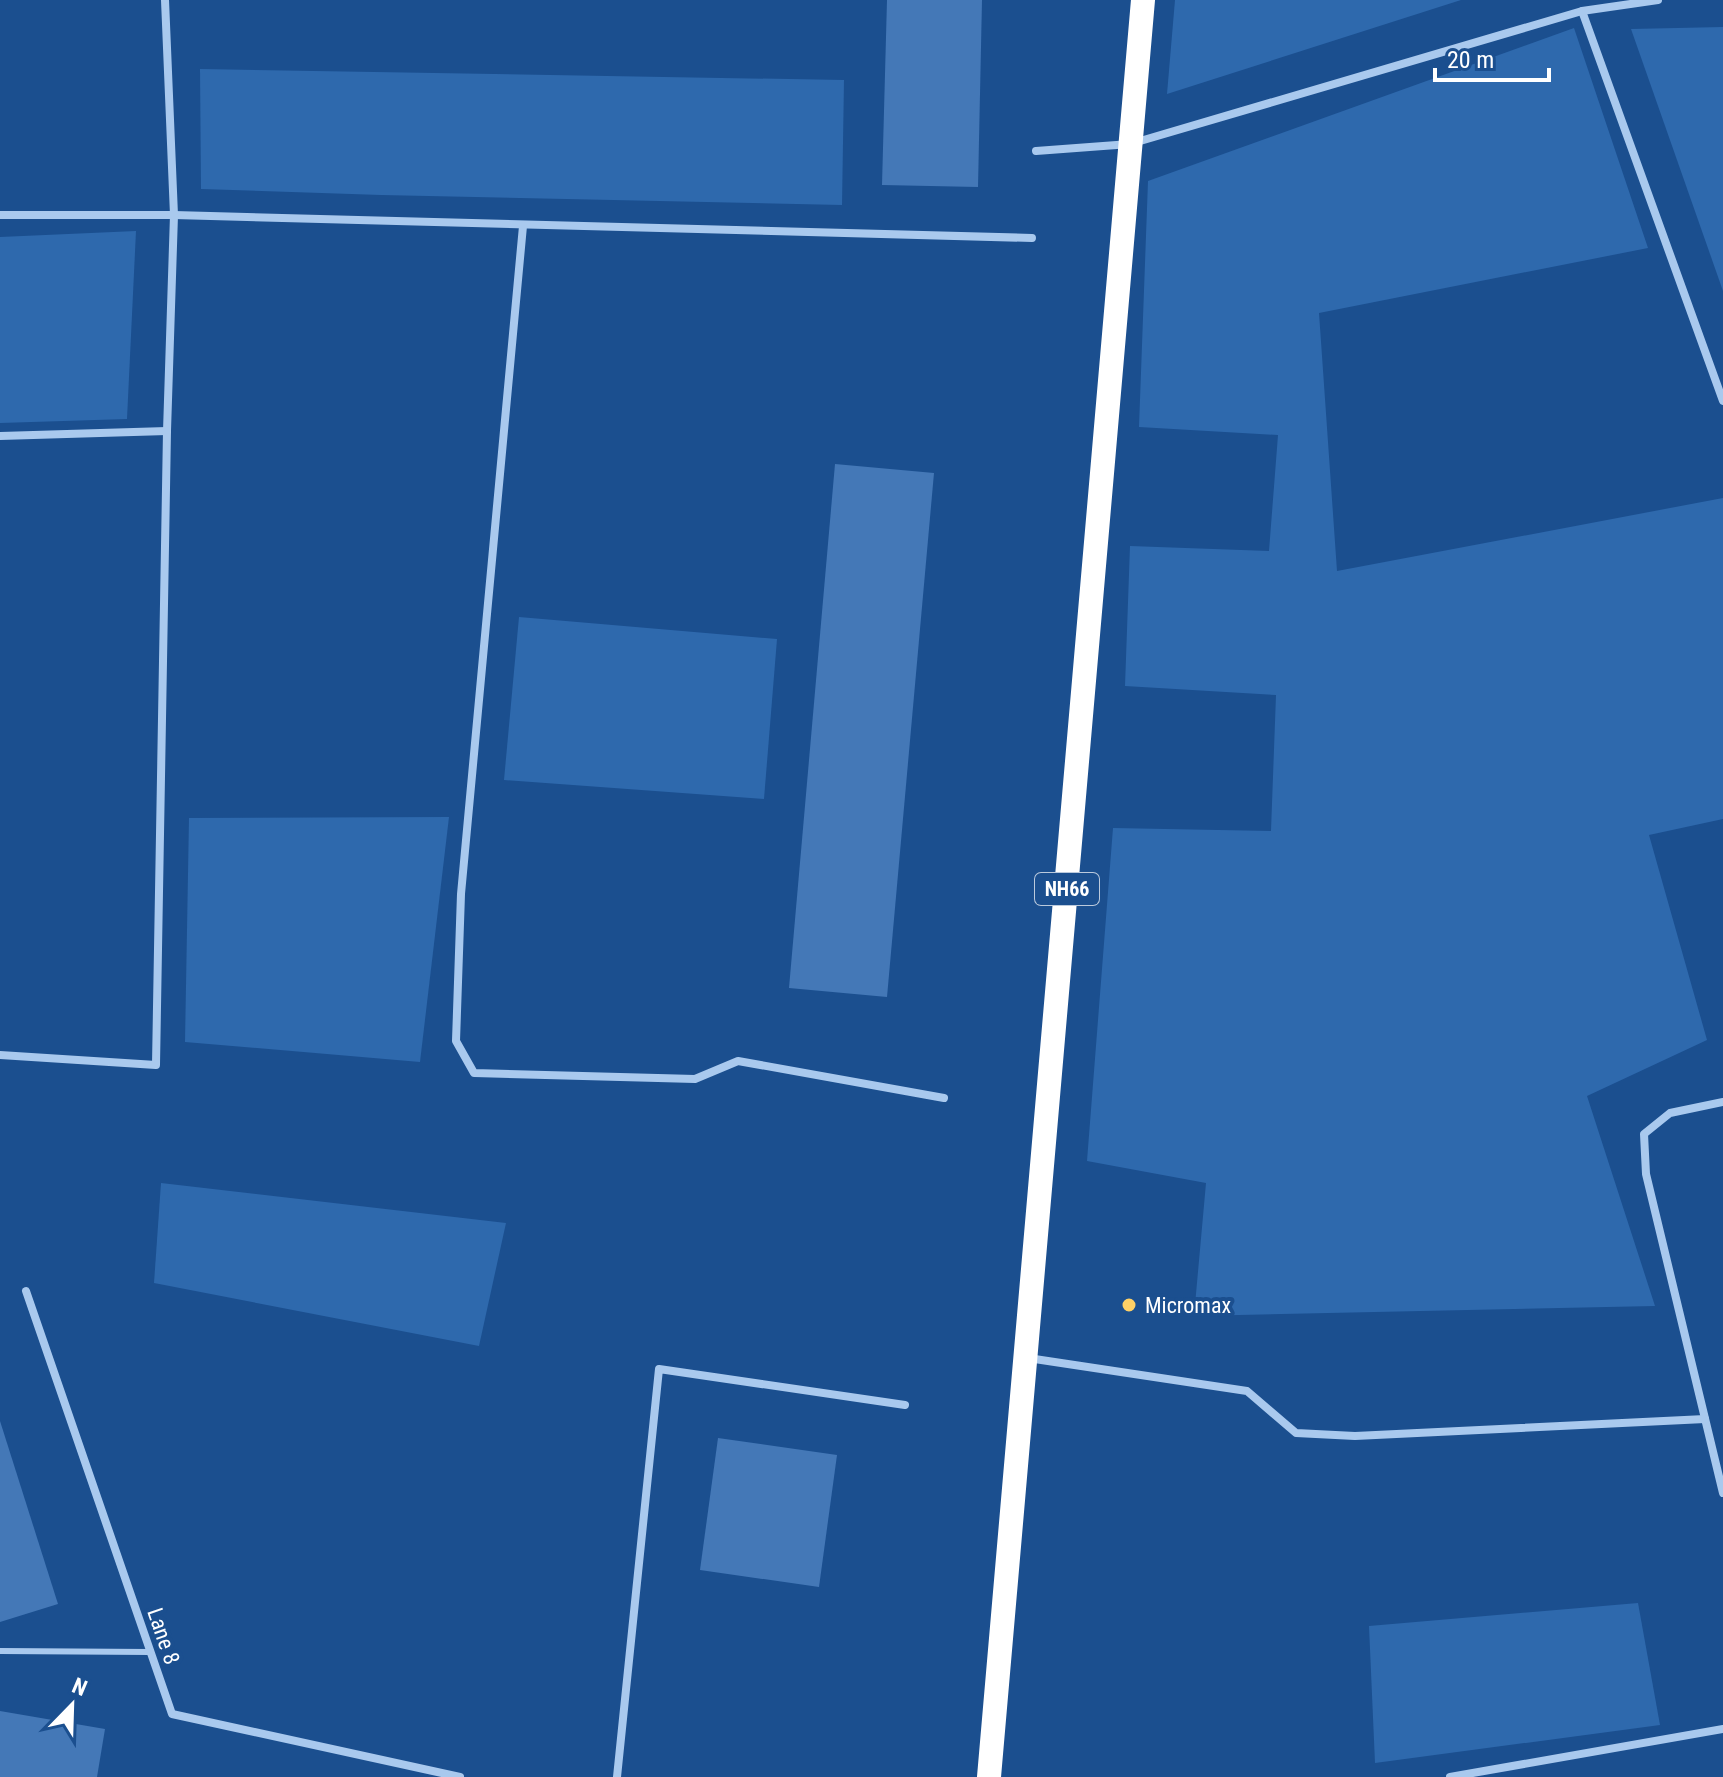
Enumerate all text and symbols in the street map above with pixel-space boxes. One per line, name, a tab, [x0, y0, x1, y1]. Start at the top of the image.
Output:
scale bar	[1435, 32, 1549, 82]
text: 20 m	[1447, 46, 1494, 74]
road number: NH66	[1035, 873, 1099, 905]
place label: Micromax	[1145, 1293, 1231, 1318]
marker: Micromax	[1120, 1296, 1138, 1314]
street label: Lane 8	[142, 1605, 185, 1668]
north arrow	[32, 1665, 112, 1745]
text: N	[69, 1673, 91, 1701]

